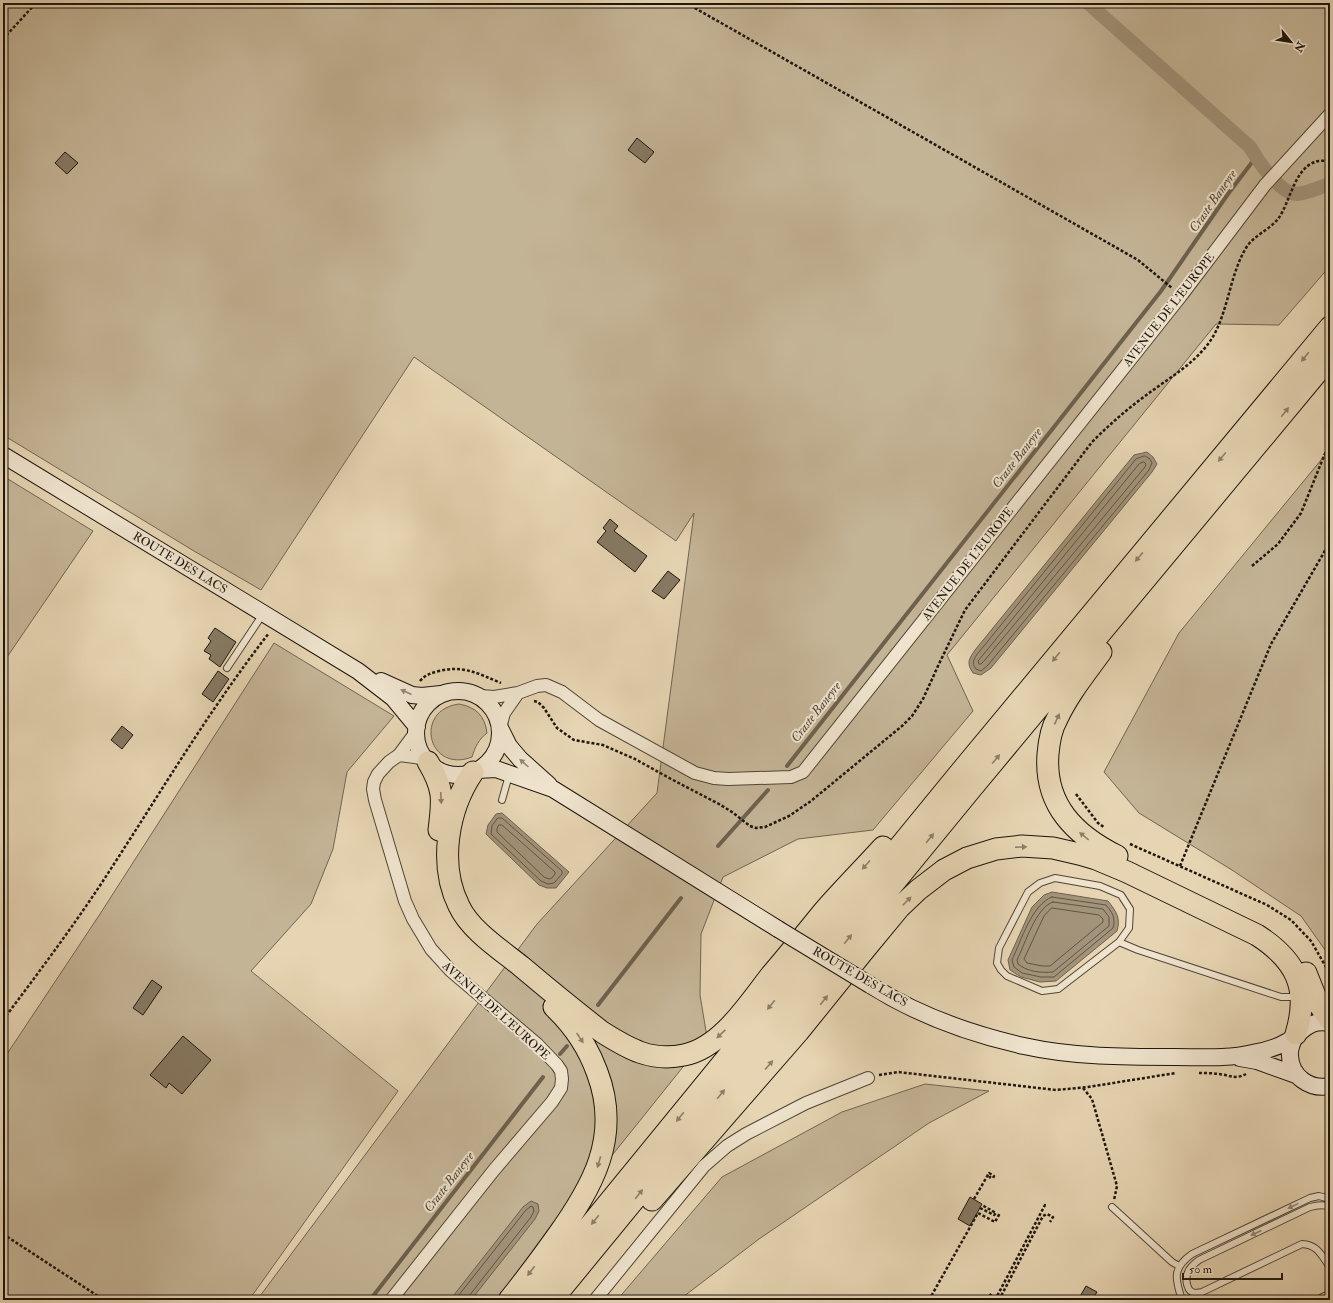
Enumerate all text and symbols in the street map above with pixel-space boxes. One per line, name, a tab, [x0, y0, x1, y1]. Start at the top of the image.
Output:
north arrow	[1271, 22, 1311, 62]
text: N	[1291, 38, 1308, 55]
water label: Craste Baneyre	[1186, 166, 1241, 235]
street label: AVENUE DE L'EUROPE	[1119, 250, 1218, 371]
one-way arrow	[1301, 352, 1310, 362]
one-way arrow	[1281, 406, 1290, 417]
water label: Craste Baneyre	[988, 424, 1046, 491]
one-way arrow	[1218, 452, 1227, 462]
street label: AVENUE DE L'EUROPE	[918, 504, 1017, 625]
street label: ROUTE DES LACS	[130, 529, 230, 597]
one-way arrow	[1134, 551, 1143, 562]
one-way arrow	[1051, 651, 1060, 662]
water label: Craste Baneyre	[787, 678, 845, 745]
one-way arrow	[400, 689, 412, 695]
one-way arrow	[1054, 714, 1060, 725]
one-way arrow	[992, 754, 1000, 764]
one-way arrow	[519, 758, 529, 767]
one-way arrow	[438, 792, 445, 804]
one-way arrow	[1079, 832, 1090, 840]
one-way arrow	[926, 833, 935, 844]
one-way arrow	[1015, 843, 1027, 850]
one-way arrow	[861, 860, 871, 870]
one-way arrow	[902, 896, 912, 906]
one-way arrow	[844, 934, 852, 944]
street label: ROUTE DES LACS	[810, 944, 910, 1010]
street label: AVENUE DE L'EUROPE	[438, 958, 553, 1064]
one-way arrow	[819, 995, 828, 1006]
one-way arrow	[766, 1000, 775, 1011]
one-way arrow	[717, 1029, 726, 1038]
one-way arrow	[576, 1033, 584, 1043]
one-way arrow	[764, 1061, 773, 1070]
one-way arrow	[717, 1088, 726, 1099]
one-way arrow	[675, 1111, 684, 1122]
water label: Craste Baneyre	[420, 1148, 478, 1215]
one-way arrow	[596, 1156, 602, 1168]
one-way arrow	[634, 1189, 643, 1199]
one-way arrow	[1287, 1203, 1299, 1209]
one-way arrow	[591, 1214, 600, 1225]
one-way arrow	[1250, 1230, 1261, 1236]
scale bar	[1183, 1255, 1282, 1281]
text: 50 m	[1189, 1262, 1213, 1277]
one-way arrow	[527, 1266, 535, 1277]

